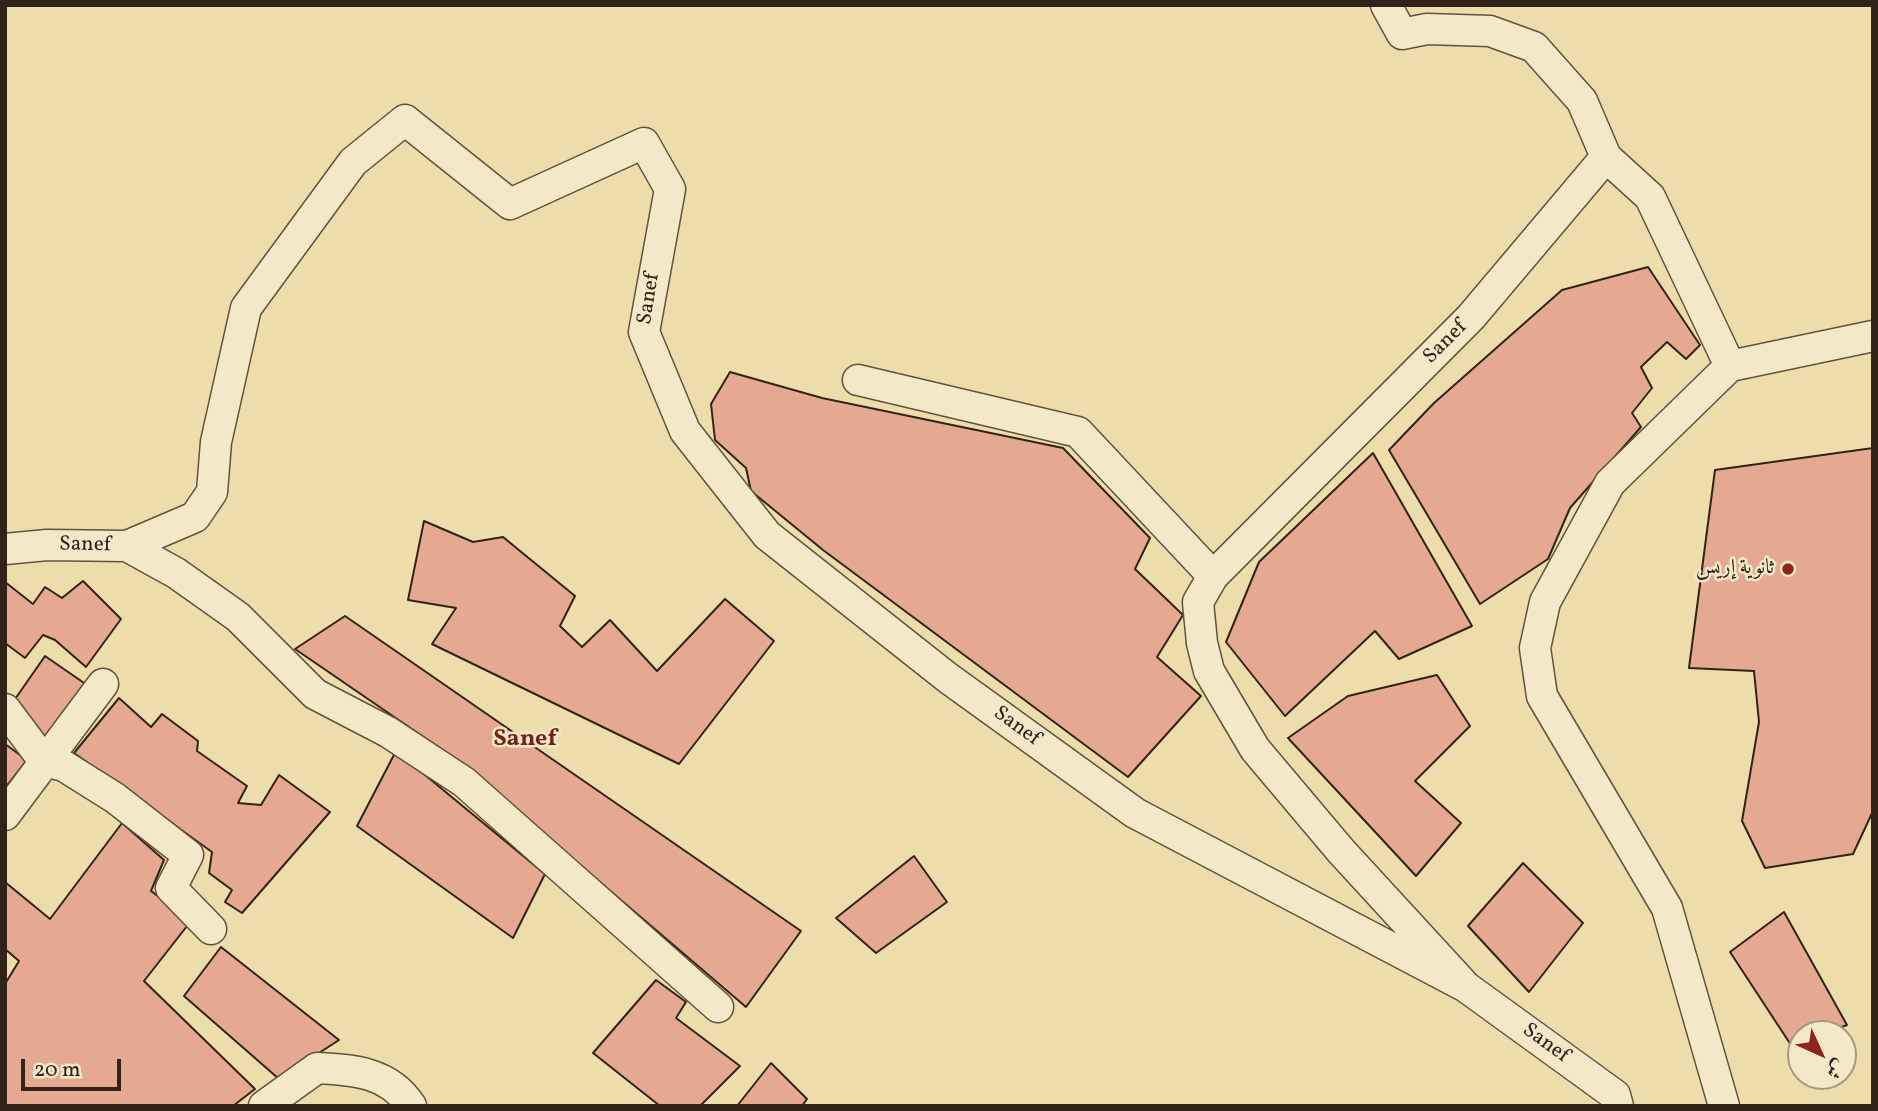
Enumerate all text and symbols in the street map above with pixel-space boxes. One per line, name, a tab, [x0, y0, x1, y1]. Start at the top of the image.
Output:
street label: Sanef	[634, 271, 666, 327]
street label: Sanef	[1419, 316, 1473, 370]
street label: Sanef	[59, 533, 111, 559]
place label: ثانوية إريس	[1696, 556, 1774, 582]
marker: ثانوية إريس	[1780, 561, 1796, 577]
street label: Sanef	[988, 702, 1044, 752]
district label: Sanef	[493, 727, 557, 755]
street label: Sanef	[1517, 1019, 1573, 1069]
north arrow	[1787, 1020, 1857, 1090]
scale bar	[24, 1044, 124, 1088]
text: ش	[1820, 1053, 1851, 1084]
text: 20 m	[34, 1056, 80, 1085]

